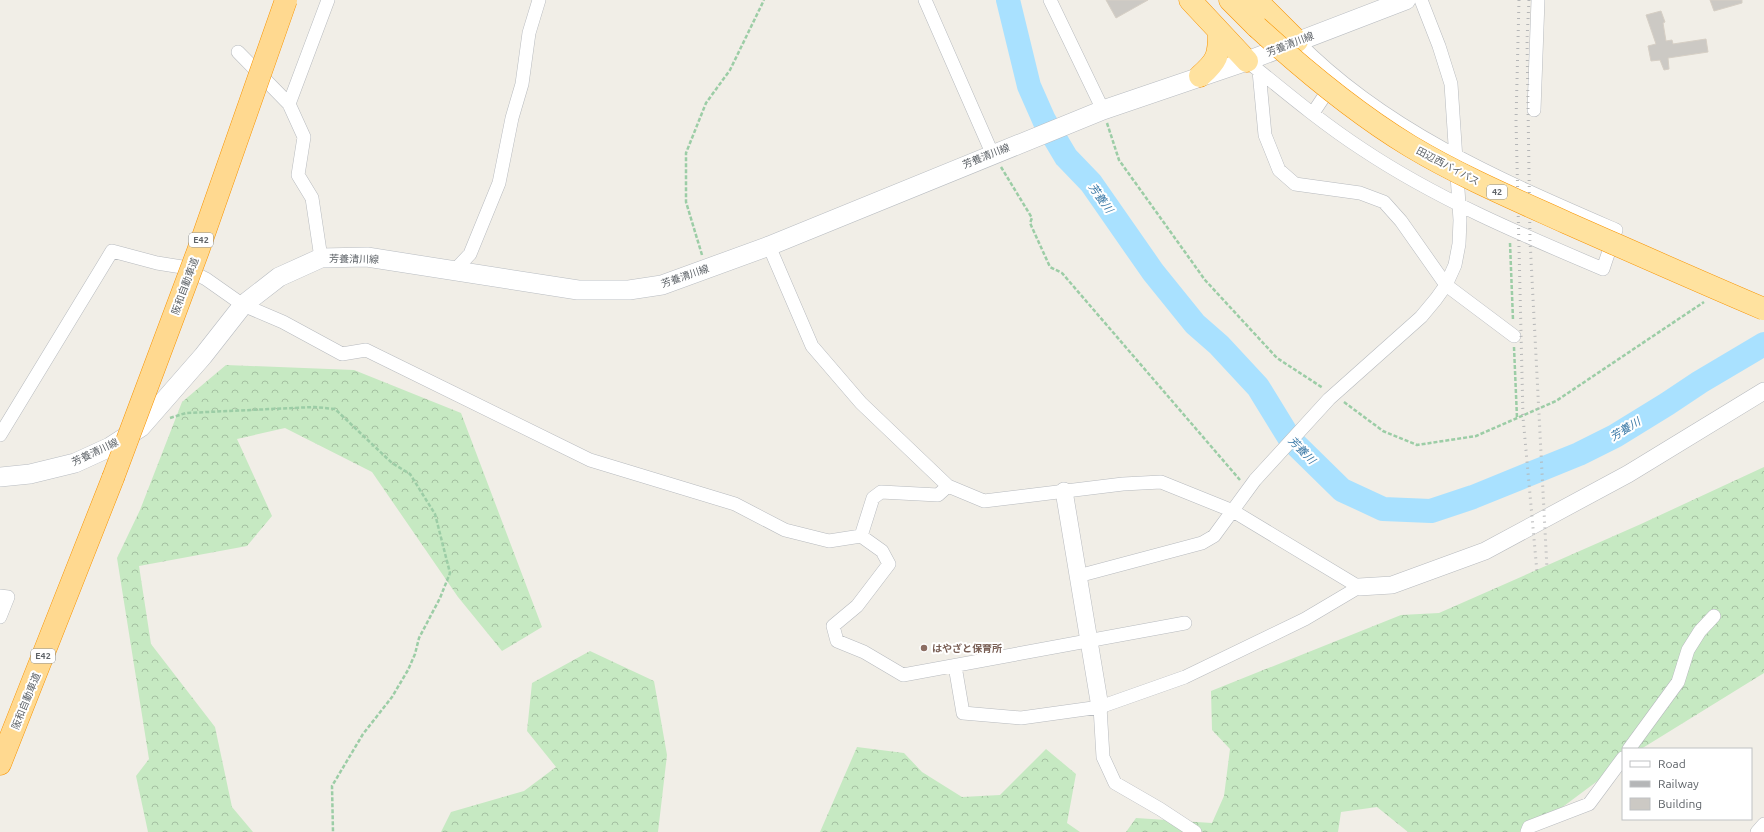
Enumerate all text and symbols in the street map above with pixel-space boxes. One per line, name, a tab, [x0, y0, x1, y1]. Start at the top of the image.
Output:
street label: 芳養清川線	[1265, 30, 1315, 58]
street label: 芳養清川線	[961, 142, 1011, 170]
street label: 田辺西バイパス	[1415, 145, 1481, 187]
water label: 芳養川	[1087, 181, 1116, 216]
road number: 42	[1487, 185, 1507, 199]
road number: E42	[189, 233, 213, 247]
street label: 芳養清川線	[329, 253, 379, 265]
street label: 阪和自動車道	[170, 256, 200, 316]
street label: 芳養清川線	[660, 263, 710, 289]
water label: 芳養川	[1608, 415, 1643, 443]
water label: 芳養川	[1286, 434, 1318, 467]
street label: 芳養清川線	[70, 436, 120, 468]
marker: はやざと保育所	[919, 643, 929, 653]
place label: はやざと保育所	[932, 643, 1002, 654]
road number: E42	[31, 649, 55, 663]
street label: 阪和自動車道	[10, 671, 42, 731]
legend	[1622, 748, 1752, 820]
text: Road	[1658, 757, 1686, 770]
text: Railway	[1658, 777, 1699, 790]
text: Building	[1658, 797, 1702, 810]

